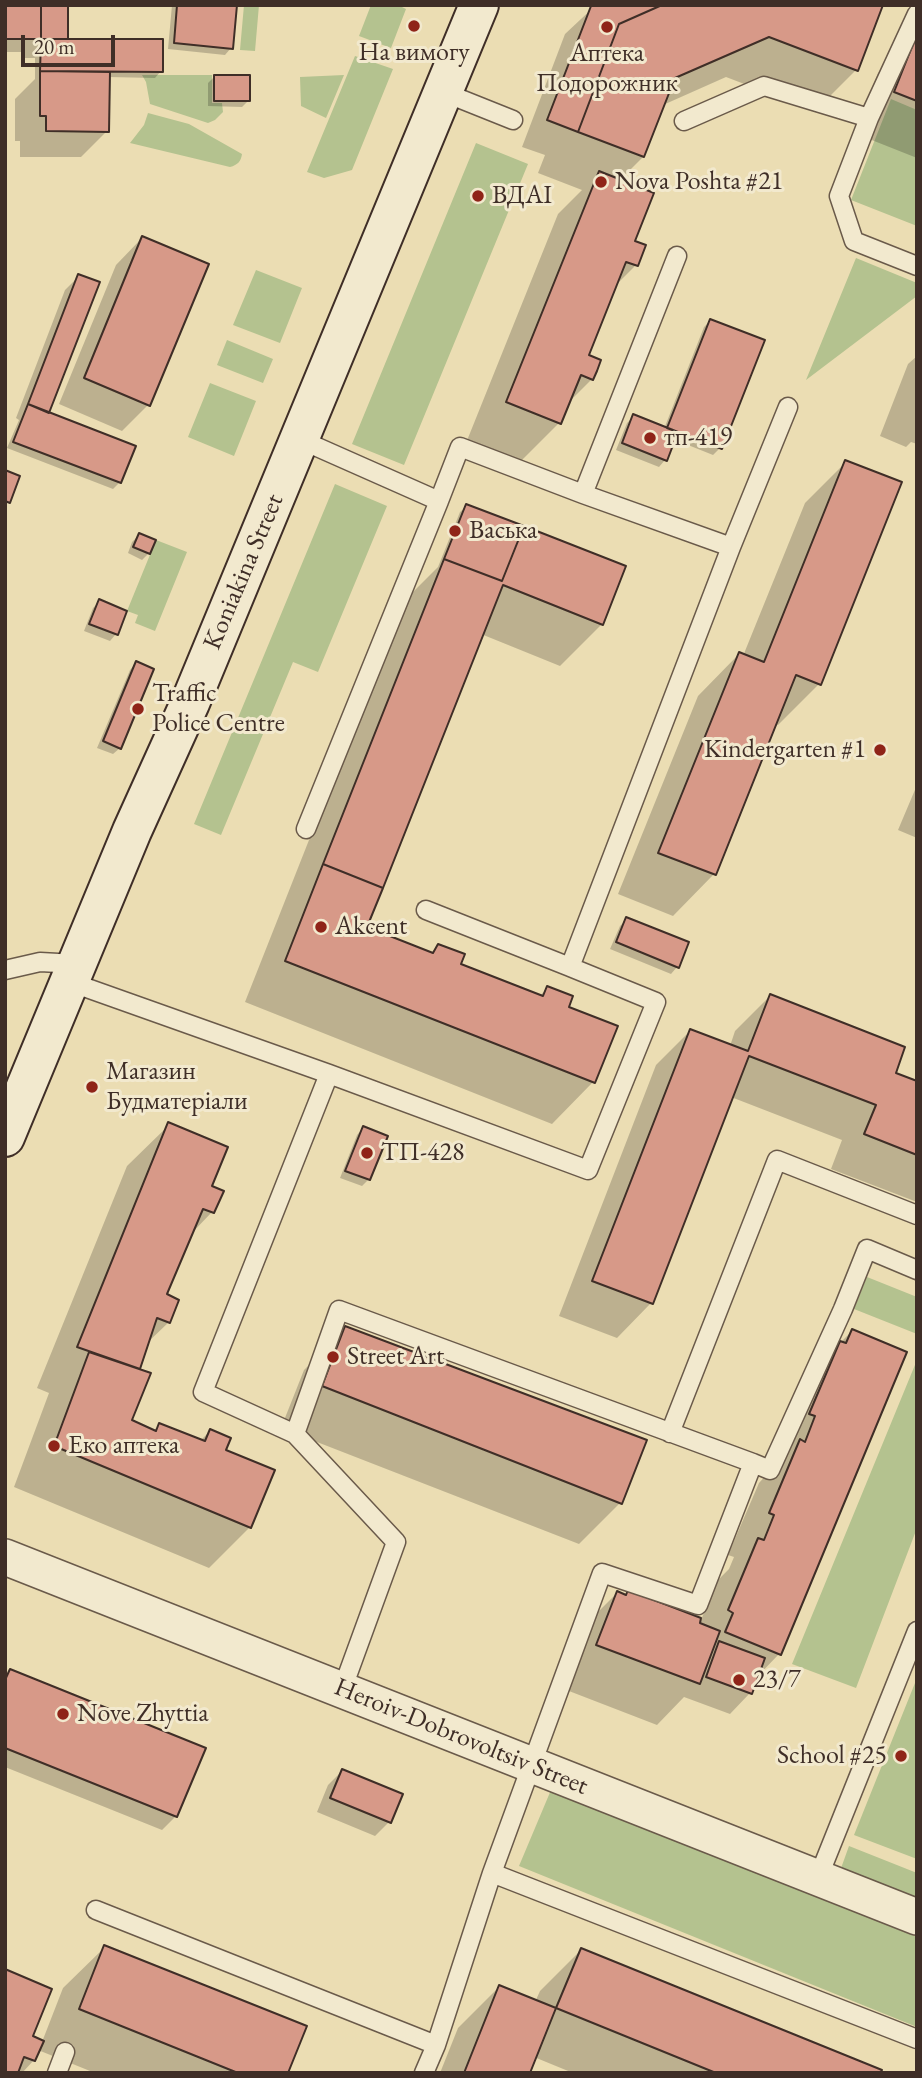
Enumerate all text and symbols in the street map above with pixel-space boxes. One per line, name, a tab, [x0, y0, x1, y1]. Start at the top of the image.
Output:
marker: На вимогу	[406, 18, 422, 34]
marker: Аптека Подорожник	[599, 19, 615, 35]
scale bar	[24, 21, 119, 65]
text: 20 m	[34, 33, 75, 60]
place label: На вимогу	[358, 37, 470, 69]
place label: Аптека Подорожник	[536, 38, 678, 100]
place label: Nova Poshta #21	[615, 166, 783, 198]
marker: Nova Poshta #21	[593, 174, 609, 190]
place label: ВДАІ	[492, 180, 552, 212]
marker: ВДАІ	[470, 188, 486, 204]
place label: тп-419	[664, 422, 732, 454]
marker: тп-419	[642, 430, 658, 446]
street label: Koniakina Street	[197, 489, 291, 655]
place label: Васька	[469, 515, 537, 547]
marker: Васька	[447, 523, 463, 539]
place label: Traffic Police Centre	[152, 678, 285, 740]
marker: Traffic Police Centre	[130, 701, 146, 717]
place label: Kindergarten #1	[704, 734, 866, 766]
marker: Kindergarten #1	[872, 742, 888, 758]
place label: Akcent	[335, 911, 407, 943]
marker: Akcent	[313, 919, 329, 935]
place label: Магазин Будматеріали	[106, 1056, 248, 1118]
marker: Магазин Будматеріали	[84, 1079, 100, 1095]
place label: ТП-428	[381, 1137, 465, 1169]
marker: ТП-428	[359, 1145, 375, 1161]
place label: Street Art	[347, 1341, 444, 1373]
marker: Street Art	[325, 1349, 341, 1365]
place label: Еко аптека	[68, 1430, 179, 1462]
marker: Еко аптека	[46, 1438, 62, 1454]
place label: 23/7	[753, 1664, 801, 1696]
street label: Heroiv-Dobrovoltsiv Street	[330, 1672, 592, 1802]
marker: 23/7	[731, 1672, 747, 1688]
place label: Nove Zhyttia	[77, 1698, 209, 1730]
marker: Nove Zhyttia	[55, 1706, 71, 1722]
place label: School #25	[777, 1740, 887, 1772]
marker: School #25	[893, 1748, 909, 1764]

